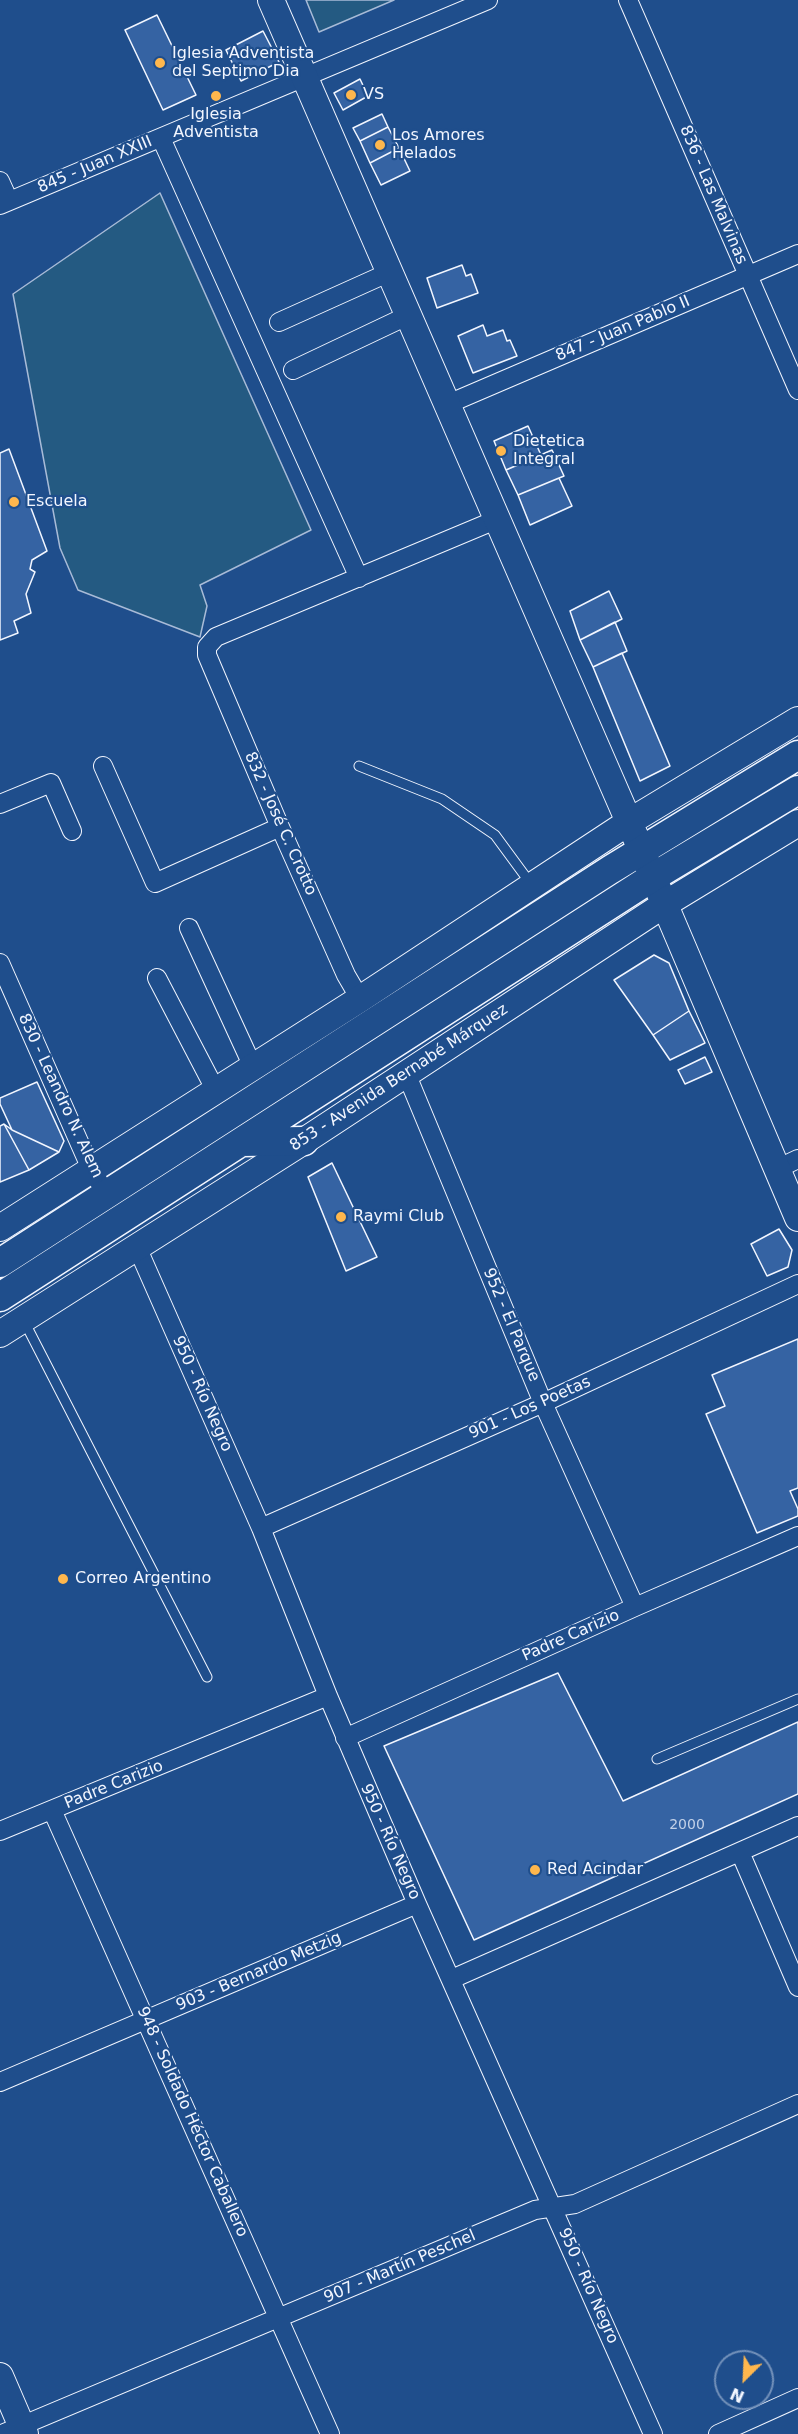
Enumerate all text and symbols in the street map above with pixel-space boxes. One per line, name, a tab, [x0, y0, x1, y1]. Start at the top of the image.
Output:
place label: Iglesia Adventista del Septimo Dia	[172, 44, 314, 82]
marker: Iglesia Adventista del Septimo Dia	[153, 56, 167, 70]
place label: VS	[363, 85, 384, 105]
marker: VS	[344, 88, 358, 102]
marker: Iglesia Adventista	[209, 89, 223, 103]
place label: Iglesia Adventista	[173, 105, 259, 143]
street label: 836 - Las Malvinas	[675, 123, 751, 267]
place label: Los Amores Helados	[392, 126, 485, 164]
street label: 845 - Juan XXIII	[35, 132, 155, 198]
marker: Los Amores Helados	[373, 138, 387, 152]
street label: 847 - Juan Pablo II	[553, 292, 693, 366]
place label: Dietetica Integral	[513, 432, 585, 470]
marker: Dietetica Integral	[494, 444, 508, 458]
place label: Escuela	[26, 492, 87, 512]
marker: Escuela	[7, 495, 21, 509]
street label: 832 - José C. Crotto	[240, 749, 320, 899]
street label: 853 - Avenida Bernabé Márquez	[286, 1000, 512, 1156]
street label: 830 - Leandro N. Alem	[13, 1011, 107, 1181]
place label: Raymi Club	[353, 1207, 444, 1227]
marker: Raymi Club	[334, 1210, 348, 1224]
street label: 952 - El Parque	[478, 1265, 544, 1385]
street label: 950 - Río Negro	[168, 1333, 236, 1455]
street label: 901 - Los Poetas	[466, 1372, 594, 1444]
place label: Correo Argentino	[75, 1569, 211, 1589]
marker: Correo Argentino	[56, 1572, 70, 1586]
street label: Padre Carizio	[519, 1606, 623, 1666]
street label: Padre Carizio	[62, 1756, 166, 1814]
street label: 950 - Río Negro	[356, 1781, 424, 1903]
house number: 2000	[669, 1817, 705, 1833]
place label: Red Acindar	[547, 1860, 643, 1880]
marker: Red Acindar	[528, 1863, 542, 1877]
street label: 903 - Bernardo Metzig	[173, 1928, 345, 2016]
street label: 948 - Soldado Héctor Caballero	[132, 2004, 252, 2240]
street label: 950 - Río Negro	[554, 2225, 622, 2347]
street label: 907 - Martín Peschel	[321, 2226, 479, 2308]
north arrow	[714, 2350, 774, 2410]
text: N	[727, 2384, 747, 2406]

